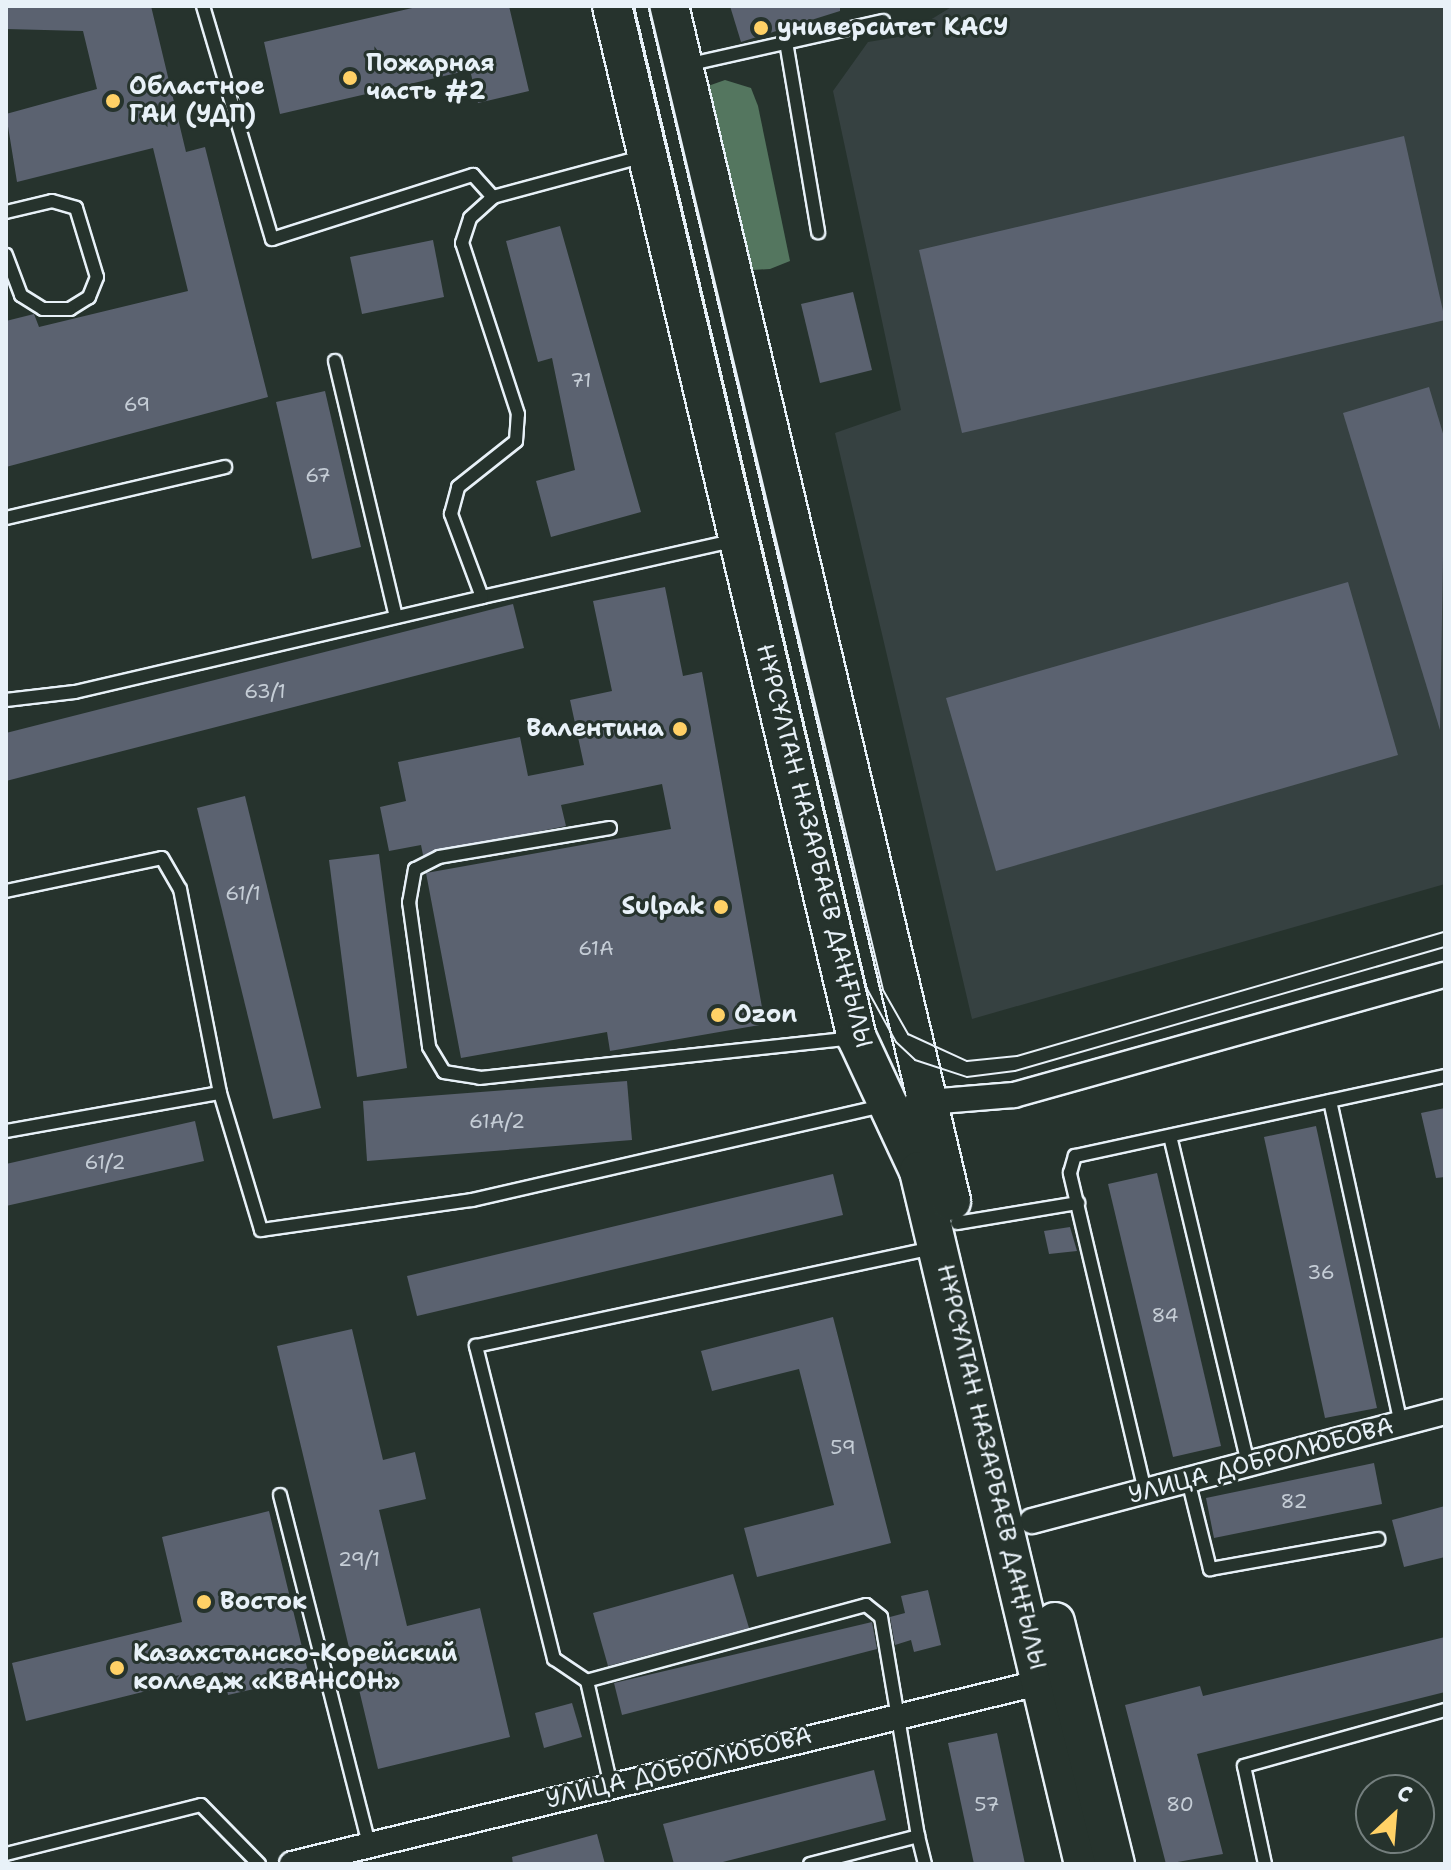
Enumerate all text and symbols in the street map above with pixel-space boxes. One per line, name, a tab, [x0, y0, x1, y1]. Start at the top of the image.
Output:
place label: университет КАСУ	[777, 14, 1008, 42]
marker: университет КАСУ	[752, 19, 770, 37]
place label: Пожарная часть #2	[366, 50, 495, 106]
marker: Пожарная часть #2	[341, 69, 359, 87]
place label: Областное ГАИ (УДП)	[129, 73, 265, 129]
marker: Областное ГАИ (УДП)	[104, 92, 122, 110]
house number: 71	[570, 368, 592, 392]
house number: 69	[124, 392, 150, 416]
house number: 67	[305, 463, 331, 487]
street label: НҰРСҰЛТАН НАЗАРБАЕВ ДАҢҒЫЛЫ	[750, 641, 878, 1051]
house number: 63/1	[244, 679, 286, 703]
place label: Валентина	[526, 715, 664, 743]
marker: Валентина	[671, 720, 689, 738]
house number: 61/1	[225, 881, 261, 905]
place label: Sulpak	[621, 893, 705, 921]
marker: Sulpak	[712, 898, 730, 916]
house number: 61А	[578, 936, 614, 960]
place label: Ozon	[734, 1001, 797, 1029]
marker: Ozon	[709, 1006, 727, 1024]
house number: 61А/2	[469, 1109, 525, 1133]
house number: 61/2	[84, 1150, 126, 1174]
house number: 36	[1307, 1260, 1335, 1284]
street label: НҰРСҰЛТАН НАЗАРБАЕВ ДАҢҒЫЛЫ	[930, 1261, 1052, 1673]
house number: 84	[1151, 1303, 1179, 1327]
street label: УЛИЦА ДОБРОЛЮБОВА	[1125, 1412, 1397, 1510]
house number: 59	[830, 1435, 856, 1459]
house number: 82	[1281, 1489, 1307, 1513]
house number: 29/1	[338, 1547, 380, 1571]
place label: Восток	[220, 1588, 307, 1616]
marker: Восток	[195, 1593, 213, 1611]
place label: Казахстанско-Корейский колледж «КВАНСОН»	[133, 1640, 457, 1696]
marker: Казахстанско-Корейский колледж «КВАНСОН»	[108, 1659, 126, 1677]
street label: УЛИЦА ДОБРОЛЮБОВА	[543, 1721, 815, 1815]
north arrow	[1355, 1774, 1435, 1854]
text: С	[1392, 1778, 1417, 1810]
house number: 57	[974, 1792, 1000, 1816]
house number: 80	[1166, 1792, 1194, 1816]

